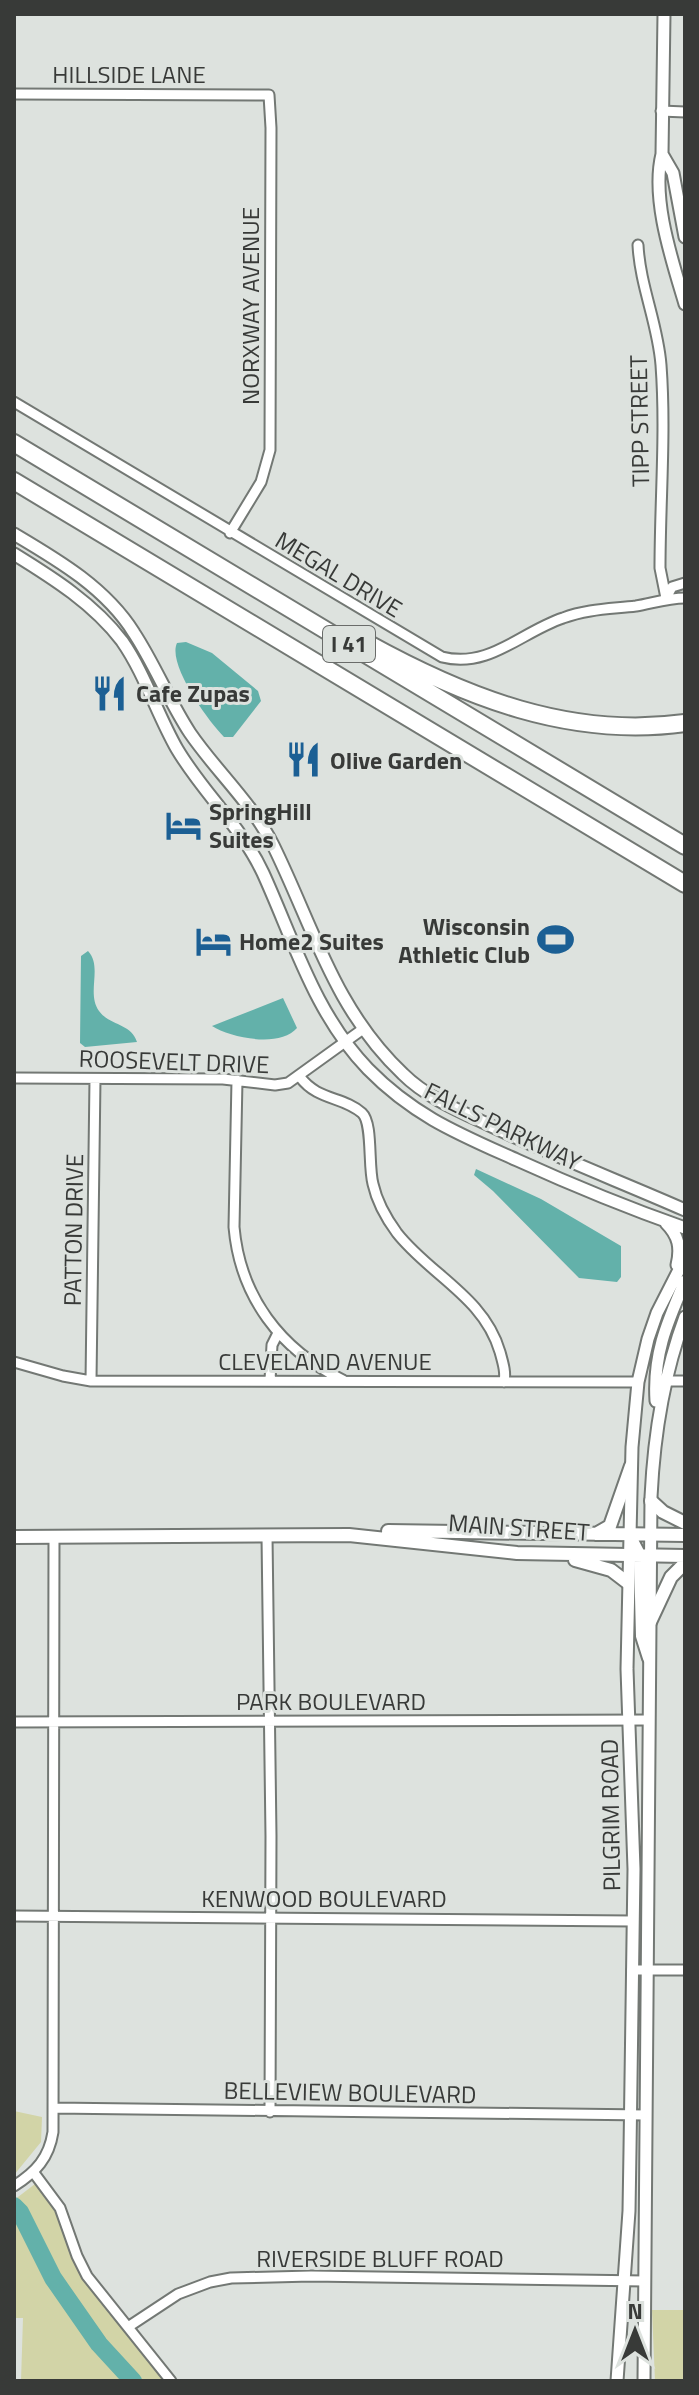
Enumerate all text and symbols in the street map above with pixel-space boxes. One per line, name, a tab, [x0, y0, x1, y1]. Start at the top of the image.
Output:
street label: HILLSIDE LANE	[52, 56, 206, 92]
street label: NORXWAY AVENUE	[232, 207, 268, 405]
street label: TIPP STREET	[620, 354, 658, 487]
street label: MEGAL DRIVE	[269, 522, 409, 626]
road number: I 41	[323, 626, 375, 662]
restaurant icon: Cafe Zupas	[91, 674, 129, 712]
place label: Cafe Zupas	[136, 675, 250, 711]
restaurant icon: Olive Garden	[285, 741, 323, 779]
place label: Olive Garden	[330, 742, 462, 778]
place label: SpringHill Suites	[209, 793, 312, 857]
hotel icon: SpringHill Suites	[164, 806, 202, 844]
place label: Wisconsin Athletic Club	[398, 908, 530, 972]
sports icon: Wisconsin Athletic Club	[537, 921, 575, 959]
hotel icon: Home2 Suites	[194, 922, 232, 960]
place label: Home2 Suites	[239, 923, 384, 959]
street label: ROOSEVELT DRIVE	[78, 1040, 270, 1082]
street label: FALLS PARKWAY	[419, 1072, 588, 1180]
street label: PATTON DRIVE	[54, 1154, 92, 1306]
street label: CLEVELAND AVENUE	[218, 1343, 432, 1379]
street label: MAIN STREET	[447, 1504, 591, 1550]
street label: PARK BOULEVARD	[236, 1683, 426, 1719]
street label: PILGRIM ROAD	[591, 1739, 629, 1891]
street label: KENWOOD BOULEVARD	[201, 1880, 447, 1916]
street label: BELLEVIEW BOULEVARD	[223, 2072, 477, 2112]
street label: RIVERSIDE BLUFF ROAD	[256, 2240, 504, 2276]
north arrow	[595, 2291, 675, 2371]
text: N	[627, 2294, 643, 2328]

